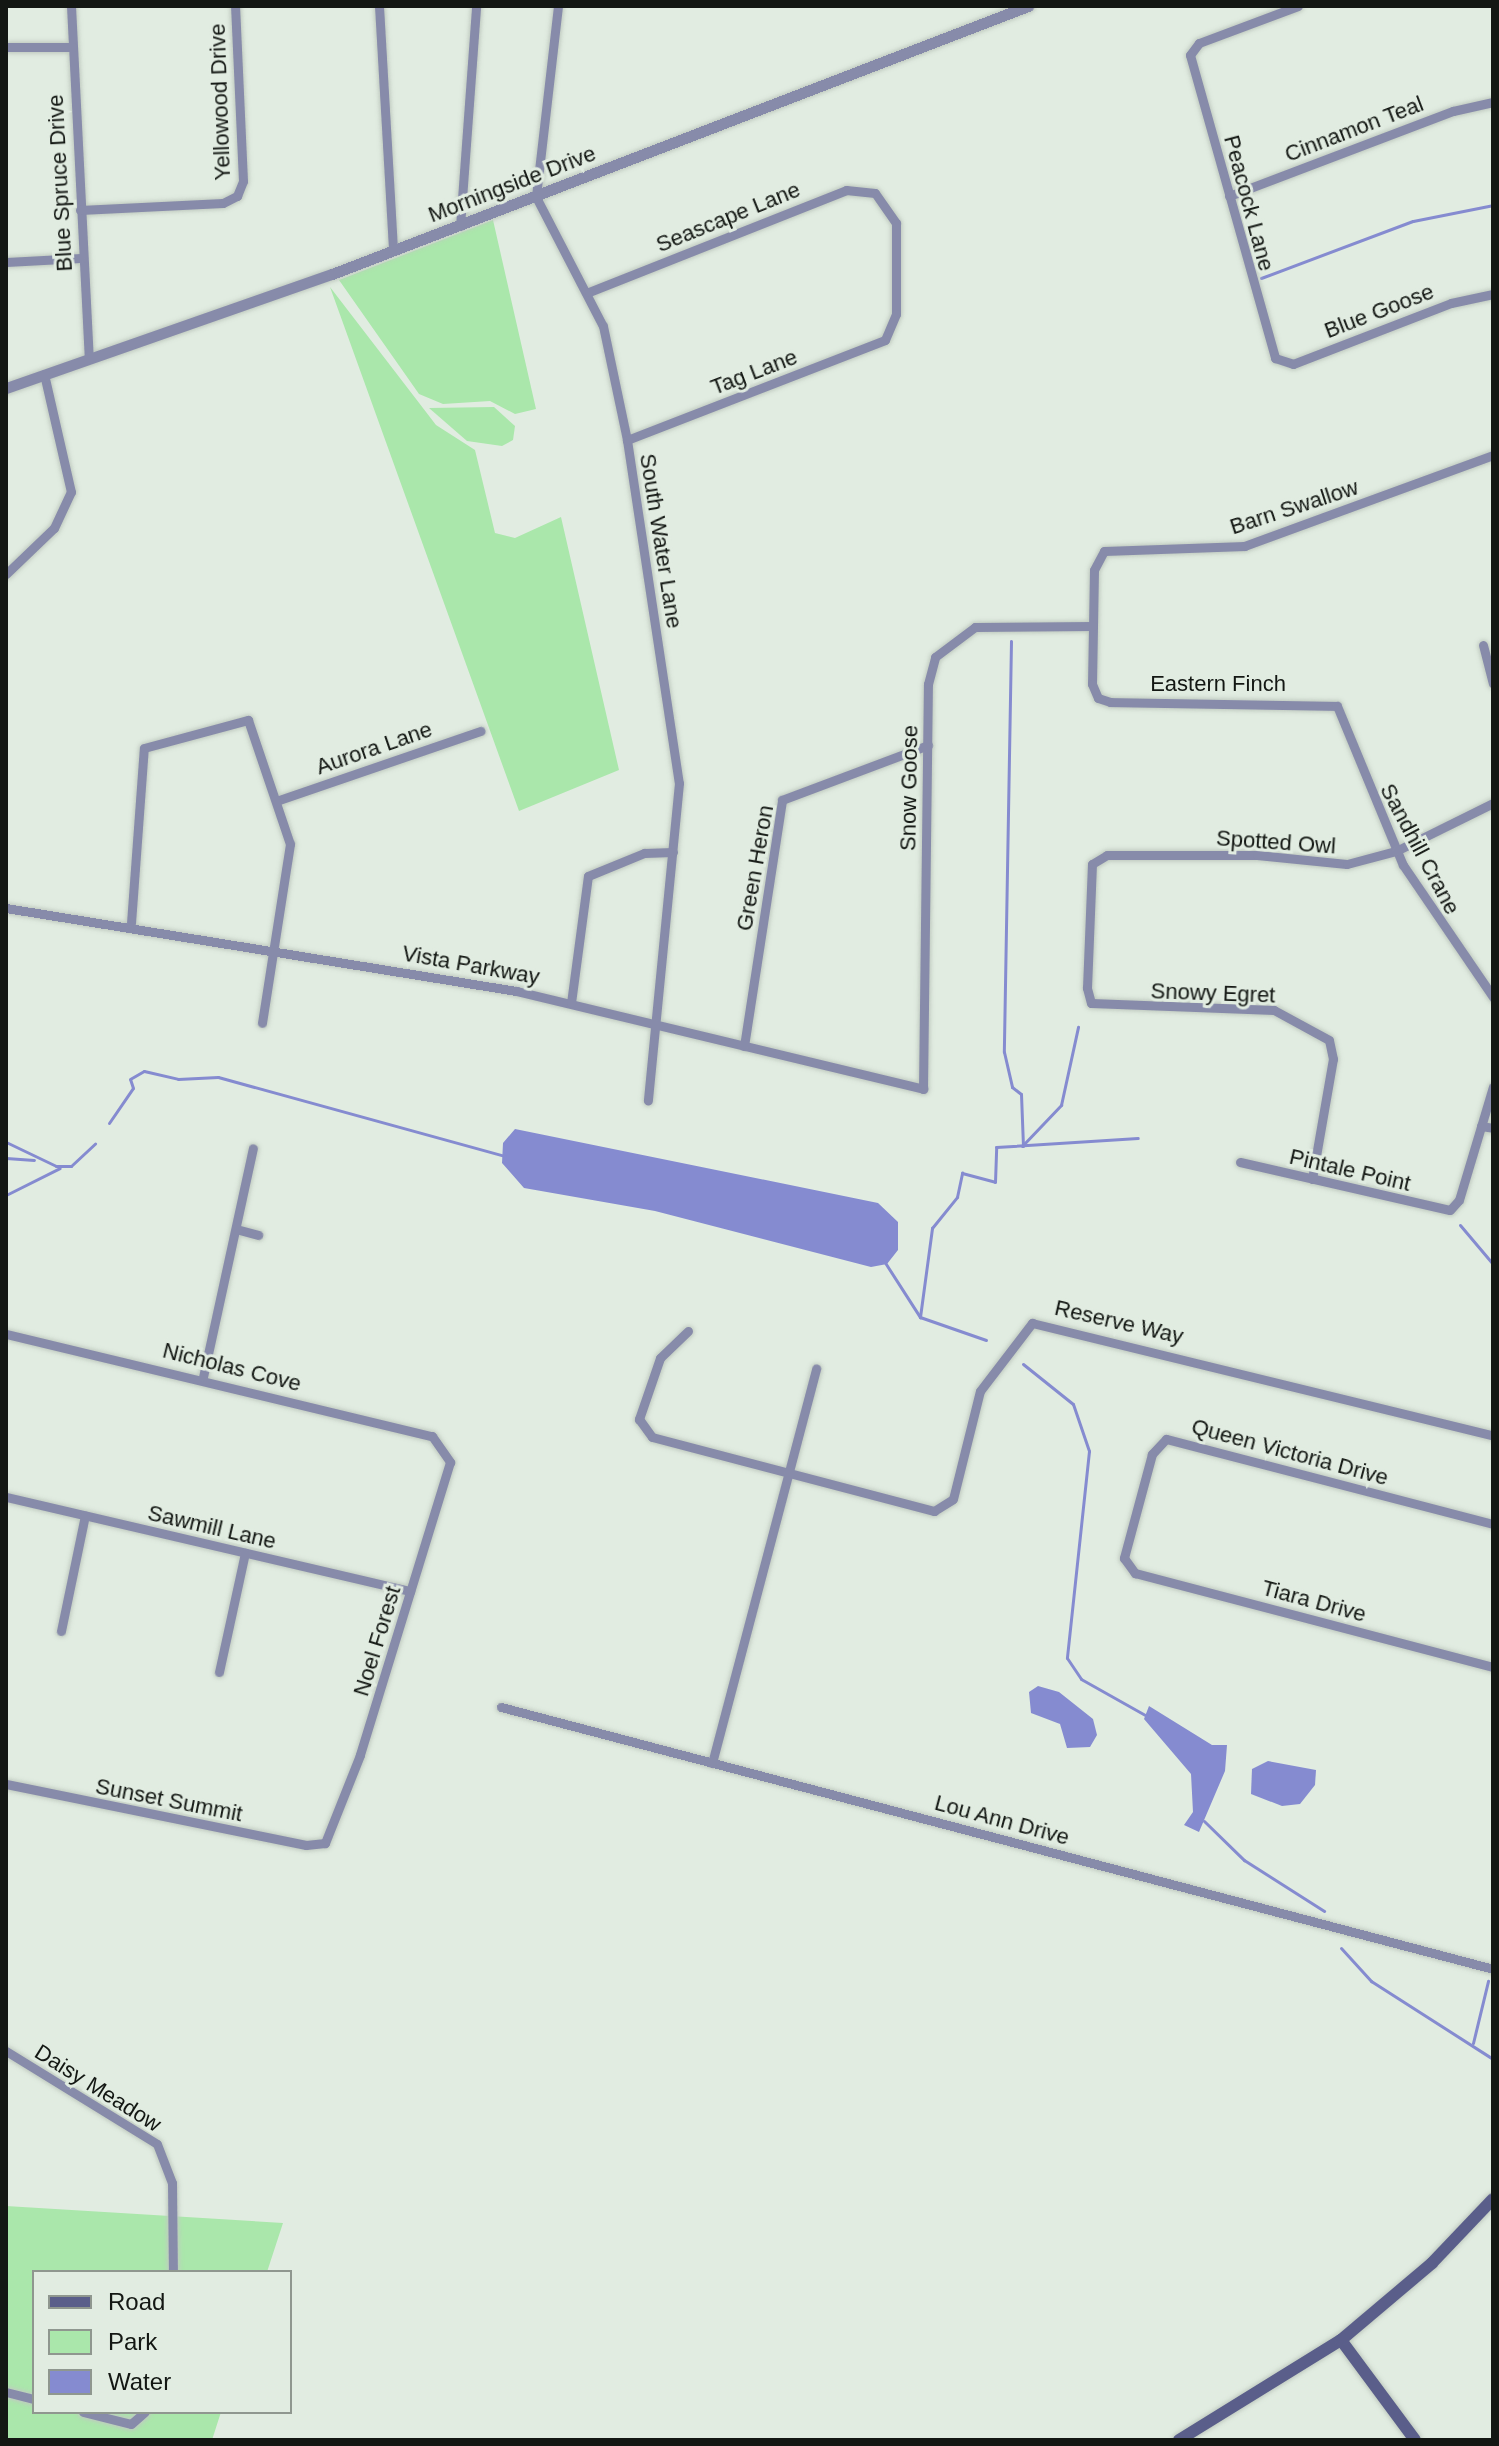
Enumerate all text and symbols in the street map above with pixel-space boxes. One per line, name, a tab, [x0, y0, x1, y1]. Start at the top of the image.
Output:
street label: Yellowood Drive	[204, 23, 236, 181]
street label: Cinnamon Teal	[1281, 90, 1427, 168]
street label: Blue Spruce Drive	[42, 94, 78, 272]
street label: Peacock Lane	[1218, 132, 1280, 274]
street label: Morningside Drive	[425, 140, 599, 228]
street label: Seascape Lane	[652, 176, 804, 258]
street label: Blue Goose	[1321, 278, 1437, 344]
street label: Tag Lane	[707, 343, 801, 401]
street label: South Water Lane	[634, 452, 688, 630]
street label: Barn Swallow	[1227, 474, 1361, 540]
street label: Eastern Finch	[1150, 671, 1286, 697]
street label: Aurora Lane	[312, 716, 436, 780]
street label: Snow Goose	[895, 725, 923, 851]
street label: Sandhill Crane	[1374, 779, 1466, 919]
street label: Green Heron	[731, 803, 779, 933]
street label: Spotted Owl	[1215, 825, 1337, 859]
street label: Vista Parkway	[400, 940, 542, 990]
street label: Snowy Egret	[1150, 978, 1276, 1008]
street label: Pintale Point	[1287, 1143, 1413, 1197]
street label: Reserve Way	[1052, 1294, 1186, 1350]
street label: Nicholas Cove	[160, 1337, 304, 1397]
street label: Queen Victoria Drive	[1189, 1413, 1391, 1491]
street label: Sawmill Lane	[145, 1499, 279, 1555]
street label: Tiara Drive	[1259, 1574, 1369, 1628]
street label: Noel Forest	[348, 1583, 406, 1699]
street label: Sunset Summit	[93, 1773, 245, 1827]
street label: Lou Ann Drive	[931, 1789, 1073, 1851]
street label: Daisy Meadow	[30, 2039, 166, 2137]
legend	[32, 2270, 292, 2414]
text: Road	[108, 2288, 165, 2315]
text: Park	[108, 2328, 157, 2355]
text: Water	[108, 2368, 171, 2395]

